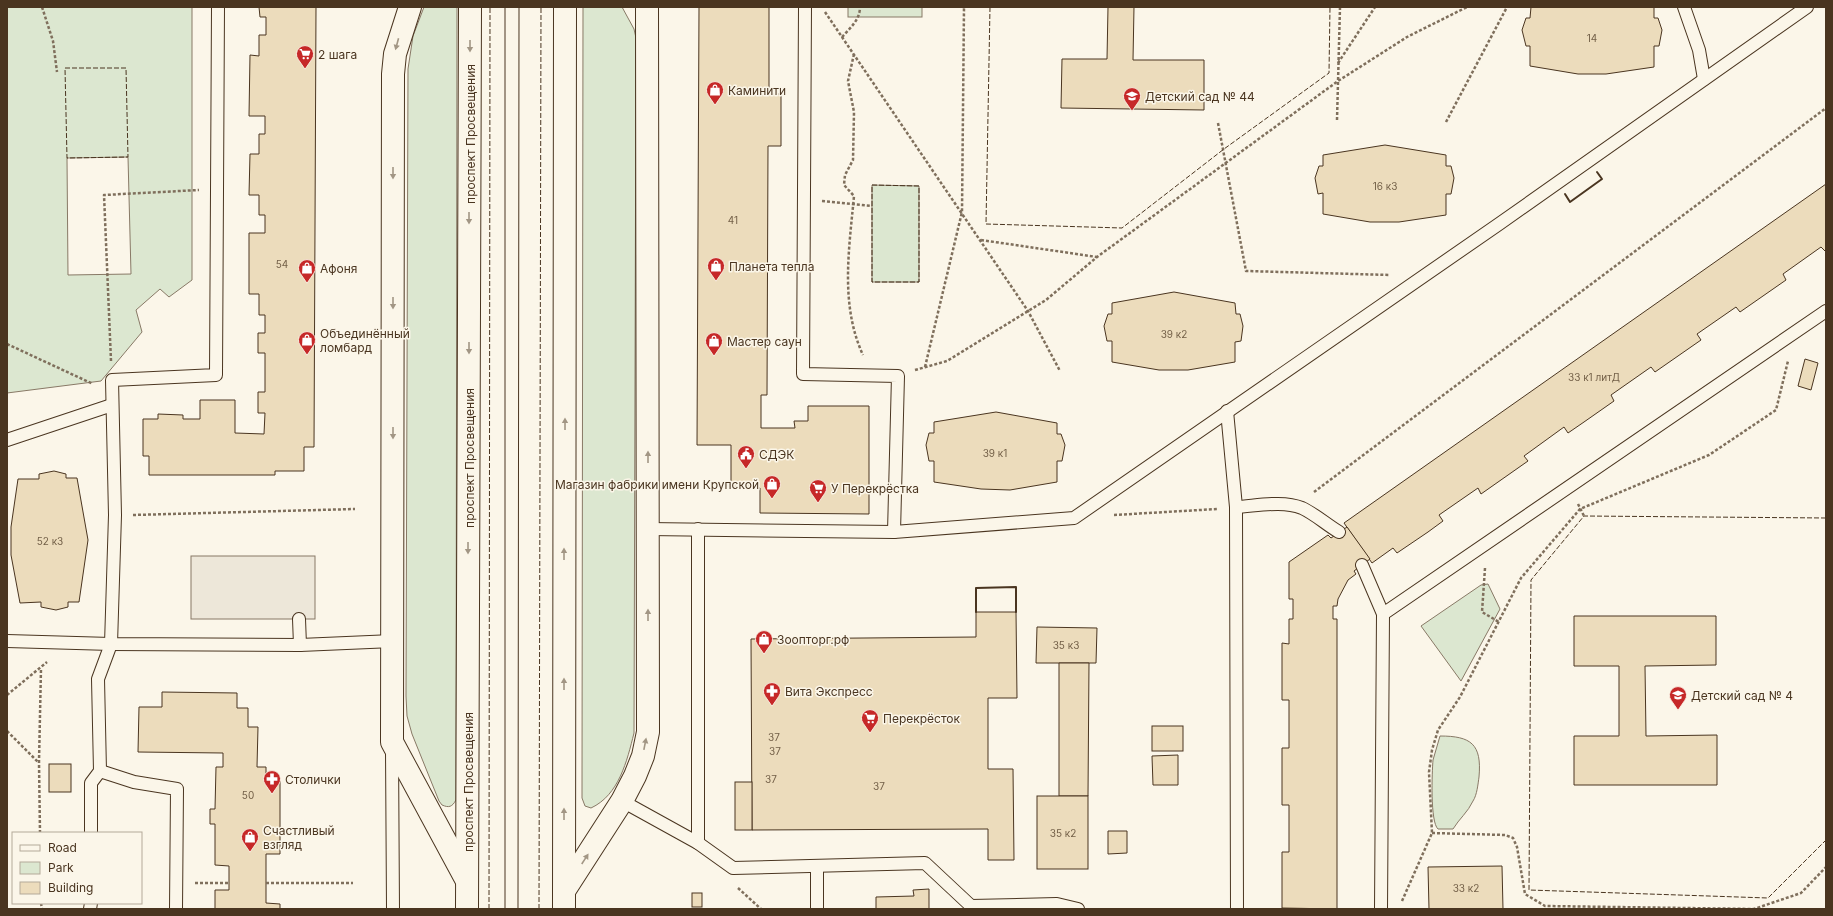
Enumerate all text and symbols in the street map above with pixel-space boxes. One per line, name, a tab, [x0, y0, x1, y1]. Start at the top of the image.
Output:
house number: 14	[1587, 32, 1597, 44]
one-way arrow	[394, 38, 400, 50]
one-way arrow	[467, 40, 473, 53]
supermarket icon: 2 шага	[295, 44, 315, 69]
place label: 2 шага	[318, 47, 357, 62]
street label: проспект Просвещения	[463, 64, 478, 204]
shop icon: Каминити	[705, 80, 725, 105]
place label: Каминити	[728, 83, 786, 98]
school or university icon: Детский сад № 44	[1122, 86, 1142, 111]
place label: Детский сад № 44	[1145, 89, 1255, 104]
one-way arrow	[390, 167, 396, 180]
house number: 16 к3	[1373, 180, 1397, 192]
one-way arrow	[466, 212, 472, 225]
house number: 41	[728, 214, 738, 226]
shop icon: Планета тепла	[706, 256, 726, 281]
house number: 54	[276, 258, 288, 270]
shop icon: Афоня	[297, 258, 317, 283]
place label: Планета тепла	[729, 259, 814, 274]
place label: Афоня	[320, 261, 358, 276]
one-way arrow	[390, 297, 396, 310]
place label: Объединённый ломбард	[320, 326, 410, 355]
house number: 39 к2	[1161, 328, 1187, 340]
shop icon: Объединённый ломбард	[297, 330, 317, 355]
shop icon: Мастер саун	[704, 331, 724, 356]
place label: Мастер саун	[727, 334, 802, 349]
one-way arrow	[466, 342, 472, 355]
house number: 33 к1 литД	[1568, 371, 1620, 383]
street label: проспект Просвещения	[462, 388, 477, 528]
one-way arrow	[562, 417, 568, 430]
one-way arrow	[390, 427, 396, 440]
public building icon: СДЭК	[736, 444, 756, 469]
place label: СДЭК	[759, 447, 794, 462]
house number: 39 к1	[983, 447, 1007, 459]
one-way arrow	[645, 450, 651, 463]
shop icon: Магазин фабрики имени Крупской	[762, 474, 782, 499]
place label: Магазин фабрики имени Крупской	[555, 477, 759, 492]
supermarket icon: У Перекрёстка	[808, 478, 828, 503]
place label: У Перекрёстка	[831, 481, 919, 496]
house number: 52 к3	[37, 535, 63, 547]
one-way arrow	[465, 542, 471, 555]
one-way arrow	[561, 547, 567, 560]
one-way arrow	[645, 608, 651, 621]
shop icon: Зоопторг.рф	[754, 629, 774, 654]
place label: Зоопторг.рф	[777, 632, 849, 647]
house number: 35 к3	[1053, 639, 1079, 651]
one-way arrow	[561, 677, 567, 690]
pharmacy icon: Вита Экспресс	[762, 681, 782, 706]
place label: Вита Экспресс	[785, 684, 873, 699]
school or university icon: Детский сад № 4	[1668, 685, 1688, 710]
place label: Детский сад № 4	[1691, 688, 1793, 703]
supermarket icon: Перекрёсток	[860, 708, 880, 733]
place label: Перекрёсток	[883, 711, 961, 726]
street label: проспект Просвещения	[461, 712, 476, 852]
house number: 37	[768, 731, 780, 743]
one-way arrow	[642, 738, 648, 751]
house number: 37	[769, 745, 781, 757]
pharmacy icon: Столички	[262, 769, 282, 794]
place label: Столички	[285, 772, 341, 787]
house number: 37	[765, 773, 777, 785]
house number: 37	[873, 780, 885, 792]
house number: 50	[242, 789, 254, 801]
one-way arrow	[561, 807, 567, 820]
place label: Счастливый взгляд	[263, 823, 335, 852]
shop icon: Счастливый взгляд	[240, 827, 260, 852]
house number: 35 к2	[1050, 827, 1076, 839]
legend	[12, 832, 142, 904]
text: Road	[48, 840, 77, 855]
one-way arrow	[581, 853, 588, 864]
text: Park	[48, 860, 74, 875]
text: Building	[48, 880, 93, 895]
house number: 33 к2	[1453, 882, 1479, 894]

